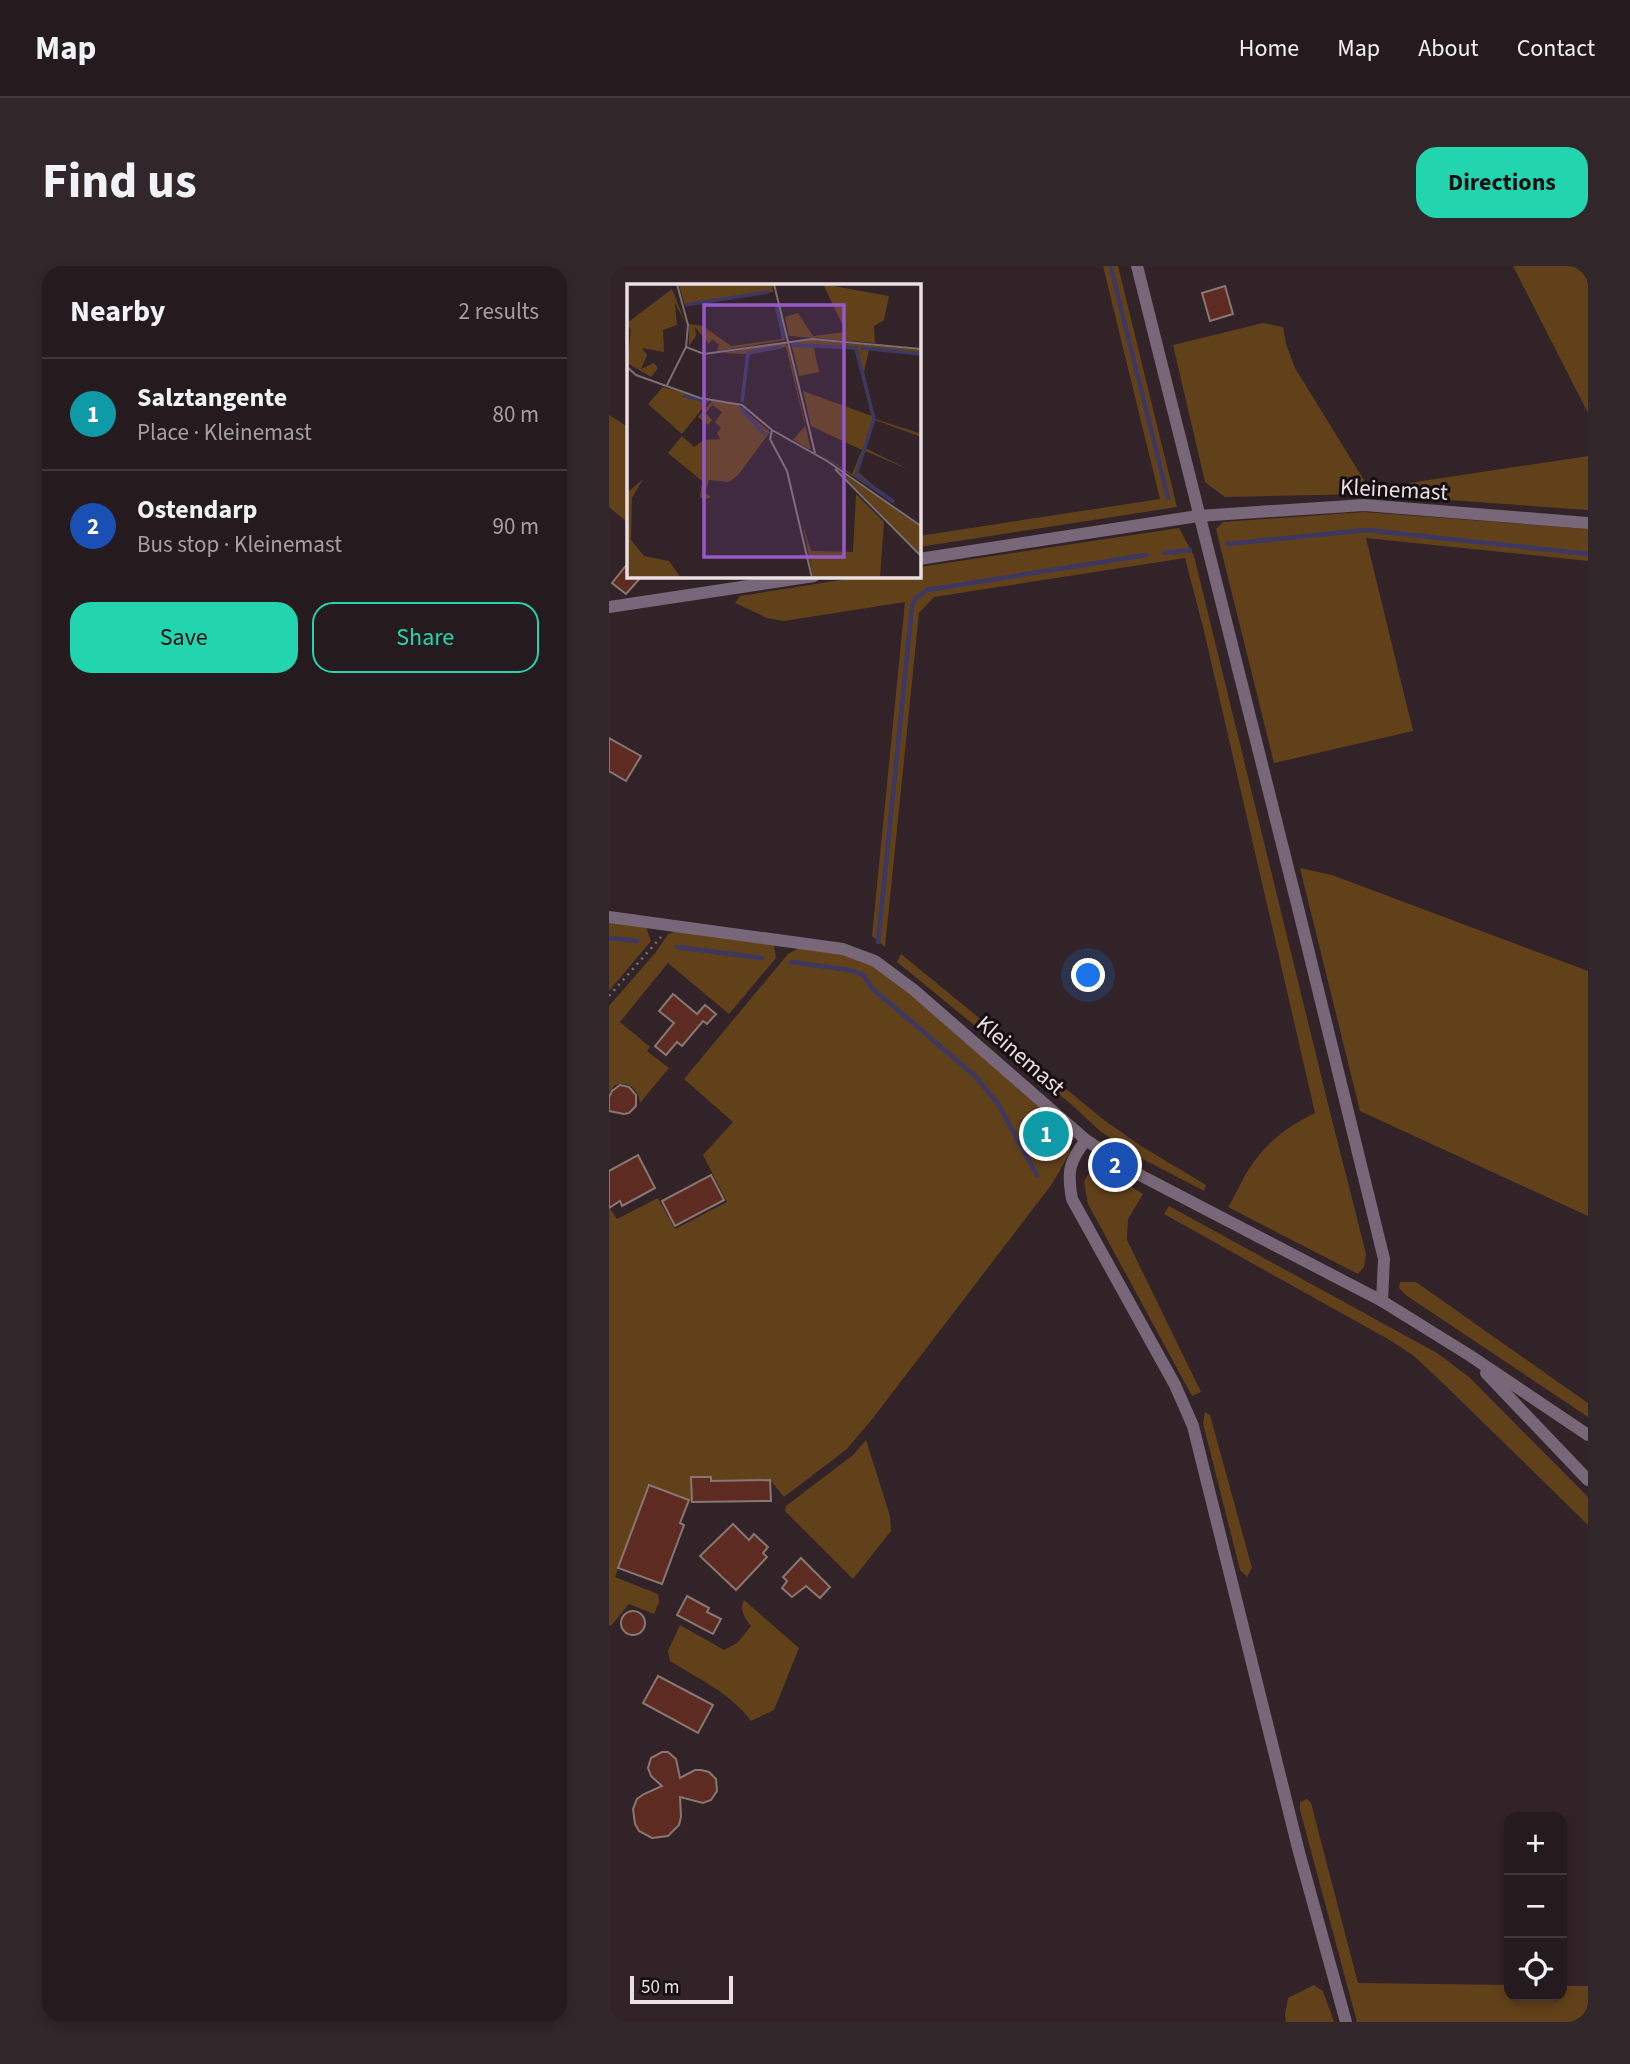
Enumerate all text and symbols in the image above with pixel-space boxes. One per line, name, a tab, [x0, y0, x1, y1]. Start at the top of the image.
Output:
text: Map	[35, 25, 96, 72]
text: Home	[1239, 31, 1299, 66]
text: Map	[1337, 31, 1380, 66]
text: About	[1418, 31, 1479, 66]
text: Contact	[1517, 31, 1595, 66]
text: Find us	[42, 147, 197, 217]
button: Directions	[1416, 147, 1588, 218]
inset map	[627, 284, 921, 578]
text: Nearby	[70, 290, 165, 333]
text: 2 results	[459, 295, 539, 328]
text: Salztangente	[137, 379, 287, 416]
text: 1	[87, 398, 99, 431]
text: 80 m	[492, 398, 539, 431]
text: Place · Kleinemast	[137, 416, 312, 449]
street label: Kleinemast	[1339, 470, 1449, 509]
text: Ostendarp	[137, 491, 257, 528]
text: 2	[87, 510, 99, 543]
text: 90 m	[492, 510, 539, 543]
text: Bus stop · Kleinemast	[137, 528, 342, 561]
button: Save	[70, 602, 298, 673]
button: Share	[312, 602, 539, 673]
your location	[1071, 958, 1105, 992]
street label: Kleinemast	[969, 1008, 1072, 1103]
pin: 1	[1023, 1108, 1069, 1160]
pin: 2	[1092, 1139, 1138, 1191]
map controls	[1504, 1812, 1567, 2001]
button: +	[1504, 1812, 1567, 1875]
button: −	[1504, 1875, 1567, 1938]
button: locate	[1504, 1938, 1567, 2001]
scale bar	[630, 1973, 733, 2005]
text: 50 m	[641, 1974, 679, 2001]

